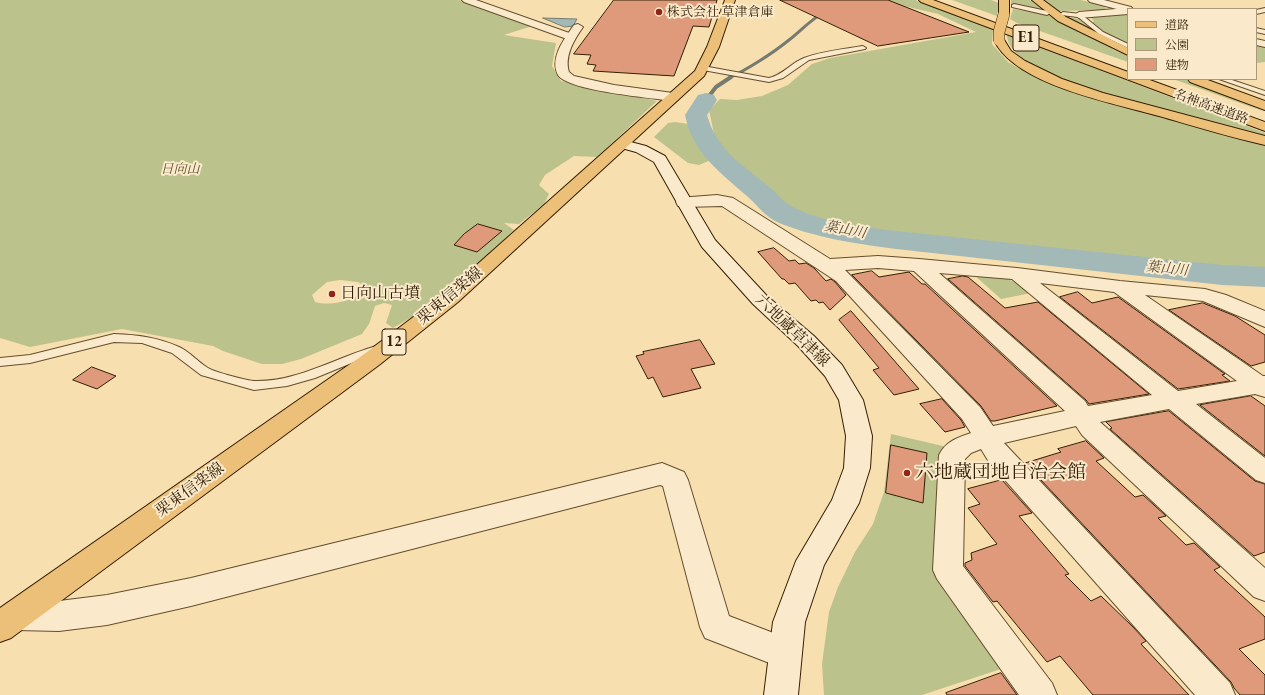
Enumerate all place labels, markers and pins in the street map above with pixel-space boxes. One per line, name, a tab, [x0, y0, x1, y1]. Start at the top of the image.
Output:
place label: 株式会社 草津倉庫	[667, 4, 774, 20]
marker: 株式会社 草津倉庫	[654, 7, 664, 17]
place label: 日向山古墳	[340, 284, 420, 304]
marker: 日向山古墳	[327, 289, 337, 299]
place label: 六地蔵団地自治会館	[915, 462, 1086, 484]
marker: 六地蔵団地自治会館	[902, 468, 912, 478]

